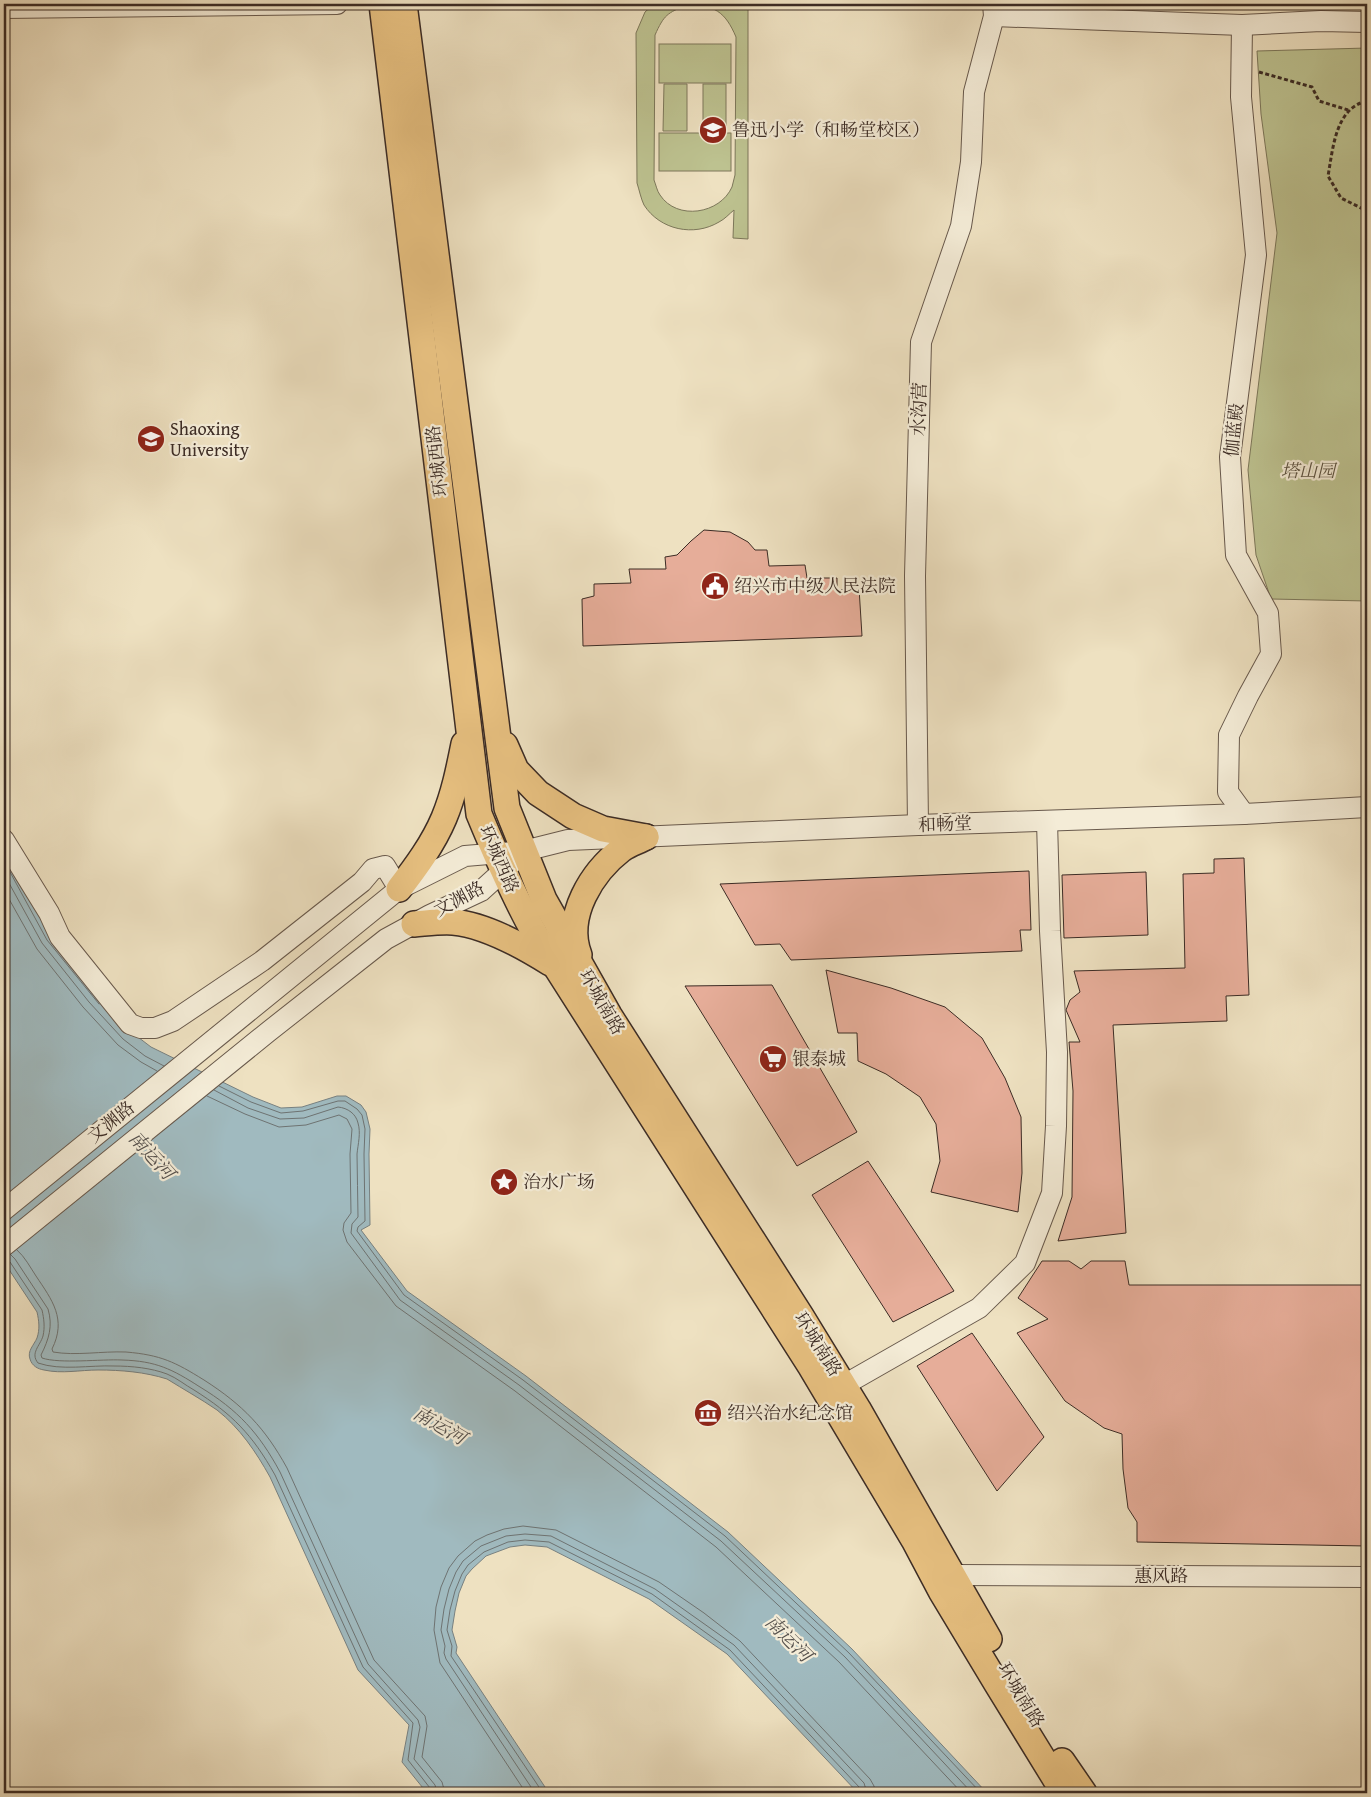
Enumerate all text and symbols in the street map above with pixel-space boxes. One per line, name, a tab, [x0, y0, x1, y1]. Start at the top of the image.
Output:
school or university icon: 鲁迅小学（和畅堂校区）	[698, 115, 728, 145]
place label: 鲁迅小学（和畅堂校区）	[732, 116, 930, 143]
street label: 水沟营	[904, 382, 933, 436]
street label: 伽蓝殿	[1217, 402, 1250, 458]
place label: Shaoxing University	[170, 415, 249, 463]
school or university icon: Shaoxing University	[136, 424, 166, 454]
street label: 环城西路	[419, 424, 454, 498]
park label: 塔山园	[1281, 457, 1338, 484]
public building icon: 绍兴市中级人民法院	[700, 571, 730, 601]
place label: 绍兴市中级人民法院	[734, 572, 896, 599]
street label: 和畅堂	[918, 809, 972, 838]
street label: 环城西路	[472, 820, 526, 897]
street label: 文渊路	[429, 874, 489, 923]
street label: 环城南路	[573, 964, 632, 1040]
supermarket icon: 银泰城	[758, 1044, 788, 1074]
place label: 银泰城	[792, 1045, 846, 1072]
street label: 文渊路	[81, 1094, 140, 1149]
water label: 南运河	[123, 1124, 183, 1188]
place icon: 治水广场	[489, 1167, 519, 1197]
place label: 治水广场	[523, 1168, 595, 1195]
street label: 环城南路	[788, 1306, 849, 1381]
museum icon: 绍兴治水纪念馆	[693, 1398, 723, 1428]
water label: 南运河	[408, 1399, 474, 1453]
place label: 绍兴治水纪念馆	[727, 1399, 853, 1426]
street label: 惠风路	[1134, 1562, 1188, 1589]
water label: 南运河	[759, 1608, 821, 1670]
street label: 环城南路	[991, 1657, 1052, 1733]

